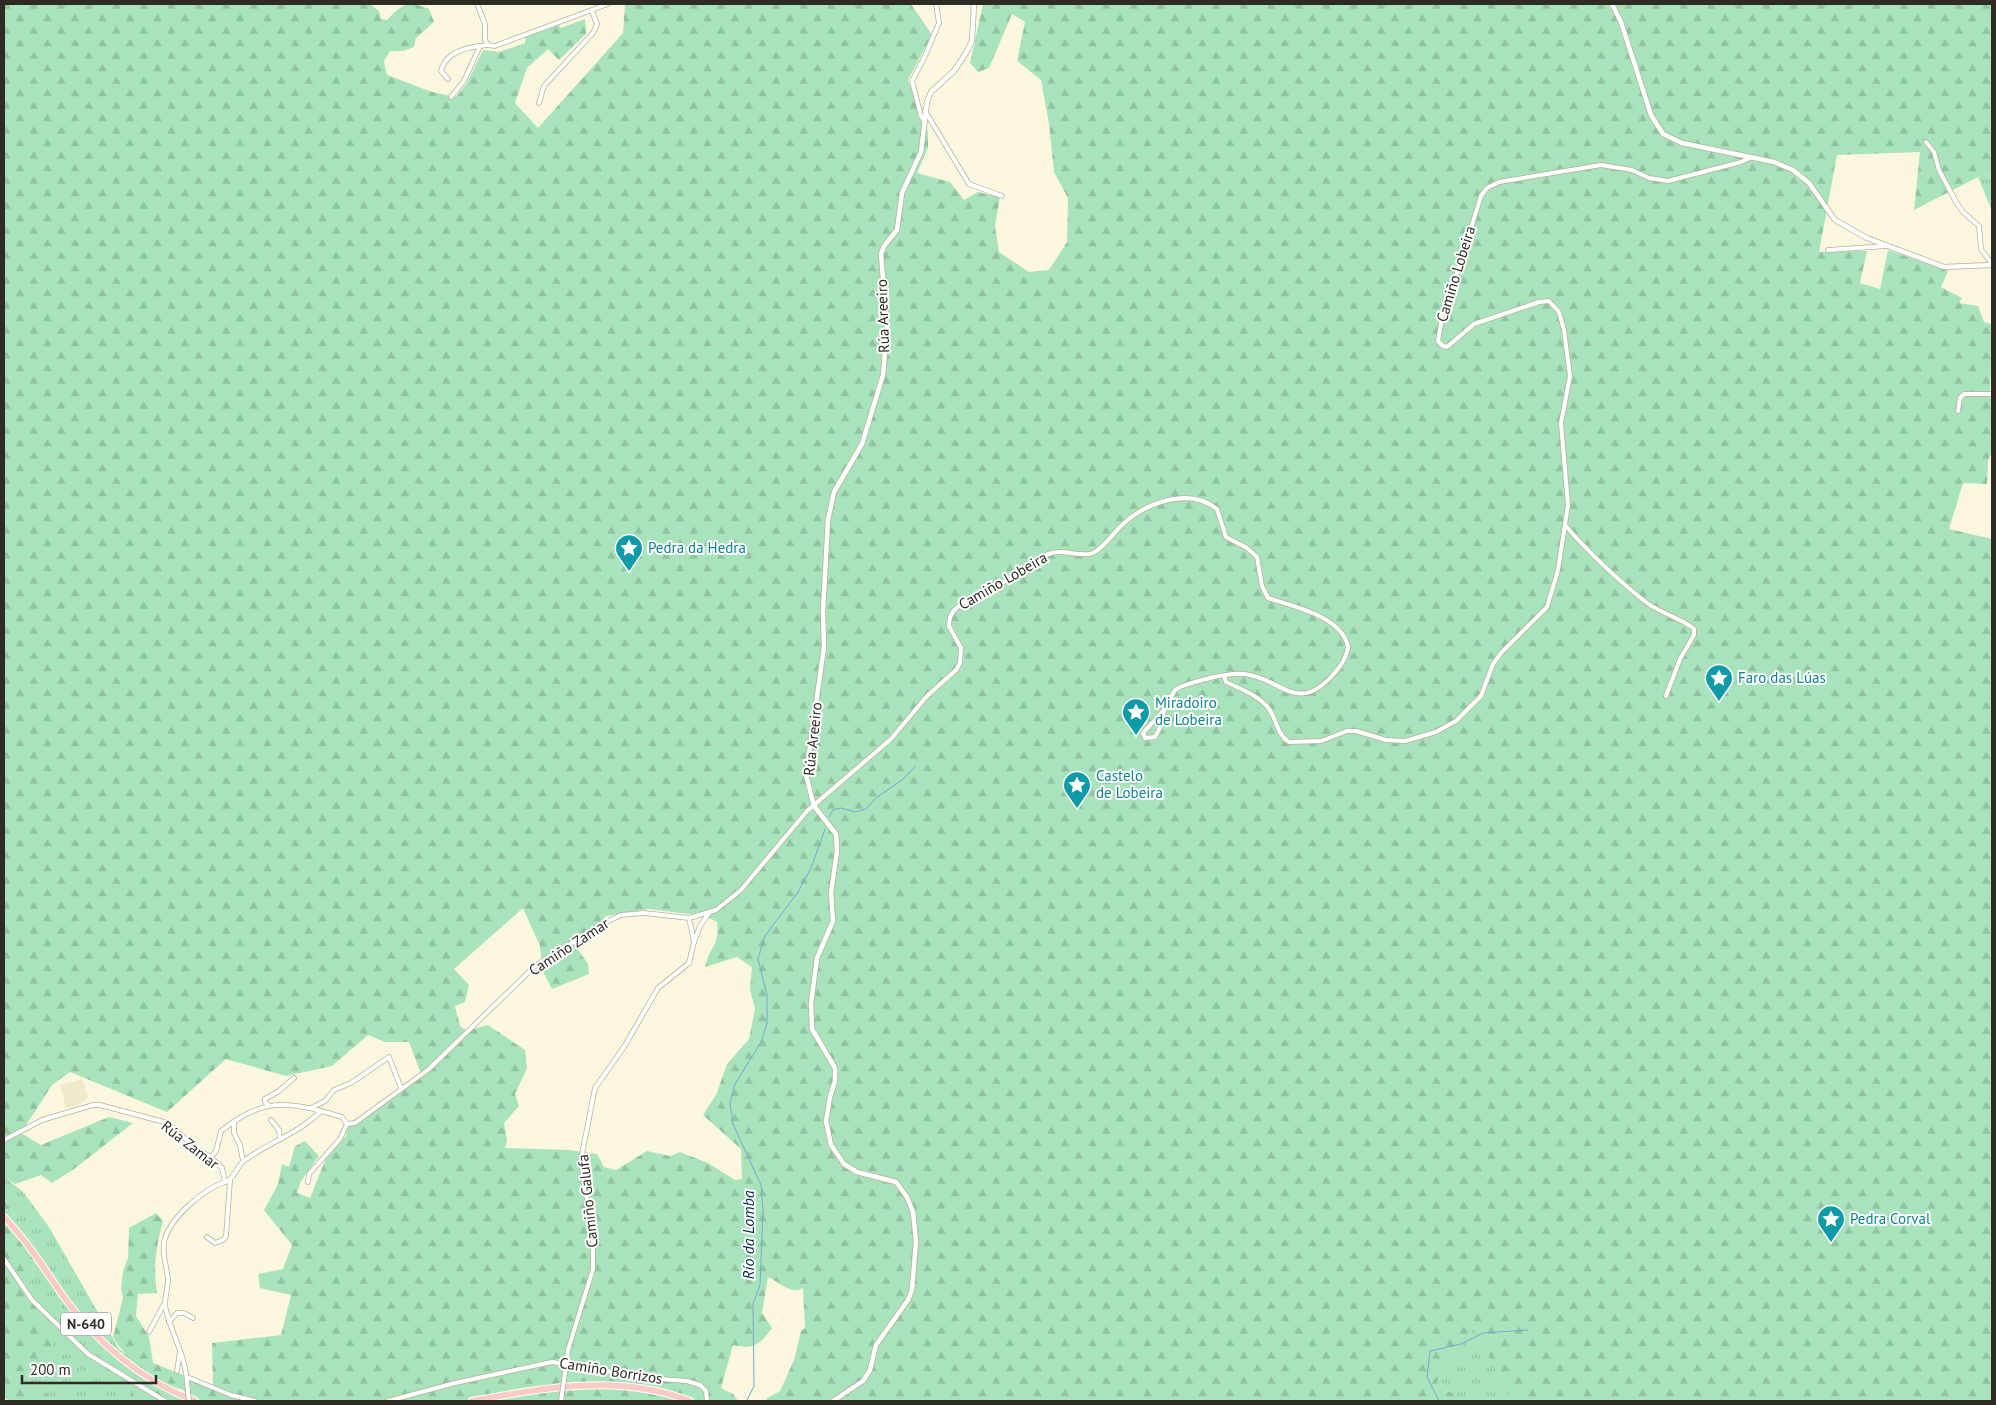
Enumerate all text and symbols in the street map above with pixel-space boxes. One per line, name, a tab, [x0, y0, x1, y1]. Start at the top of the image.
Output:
street label: Camiño Lobeira	[1432, 224, 1479, 324]
street label: Rúa Areeiro	[872, 279, 893, 353]
place icon: Pedra da Hedra	[614, 533, 644, 572]
place label: Pedra da Hedra	[648, 538, 746, 557]
street label: Camiño Lobeira	[955, 547, 1051, 614]
place icon: Faro das Lúas	[1704, 663, 1734, 702]
place label: Faro das Lúas	[1738, 668, 1826, 687]
place label: Miradoiro de Lobeira	[1155, 693, 1222, 729]
place icon: Miradoiro de Lobeira	[1121, 697, 1151, 736]
street label: Rúa Areeiro	[799, 701, 826, 777]
place label: Castelo de Lobeira	[1096, 766, 1163, 802]
place icon: Castelo de Lobeira	[1062, 770, 1092, 809]
street label: Camiño Zamar	[525, 914, 612, 980]
street label: Rúa Zamar	[158, 1116, 223, 1173]
street label: Camiño Galufa	[573, 1154, 602, 1249]
water label: Río da Lomba	[738, 1190, 758, 1280]
place icon: Pedra Corval	[1816, 1204, 1846, 1243]
place label: Pedra Corval	[1850, 1209, 1931, 1228]
road number: N-640	[61, 1312, 111, 1336]
scale bar	[22, 1352, 156, 1384]
street label: Camiño Borrizos	[558, 1353, 664, 1388]
text: 200 m	[30, 1360, 71, 1379]

